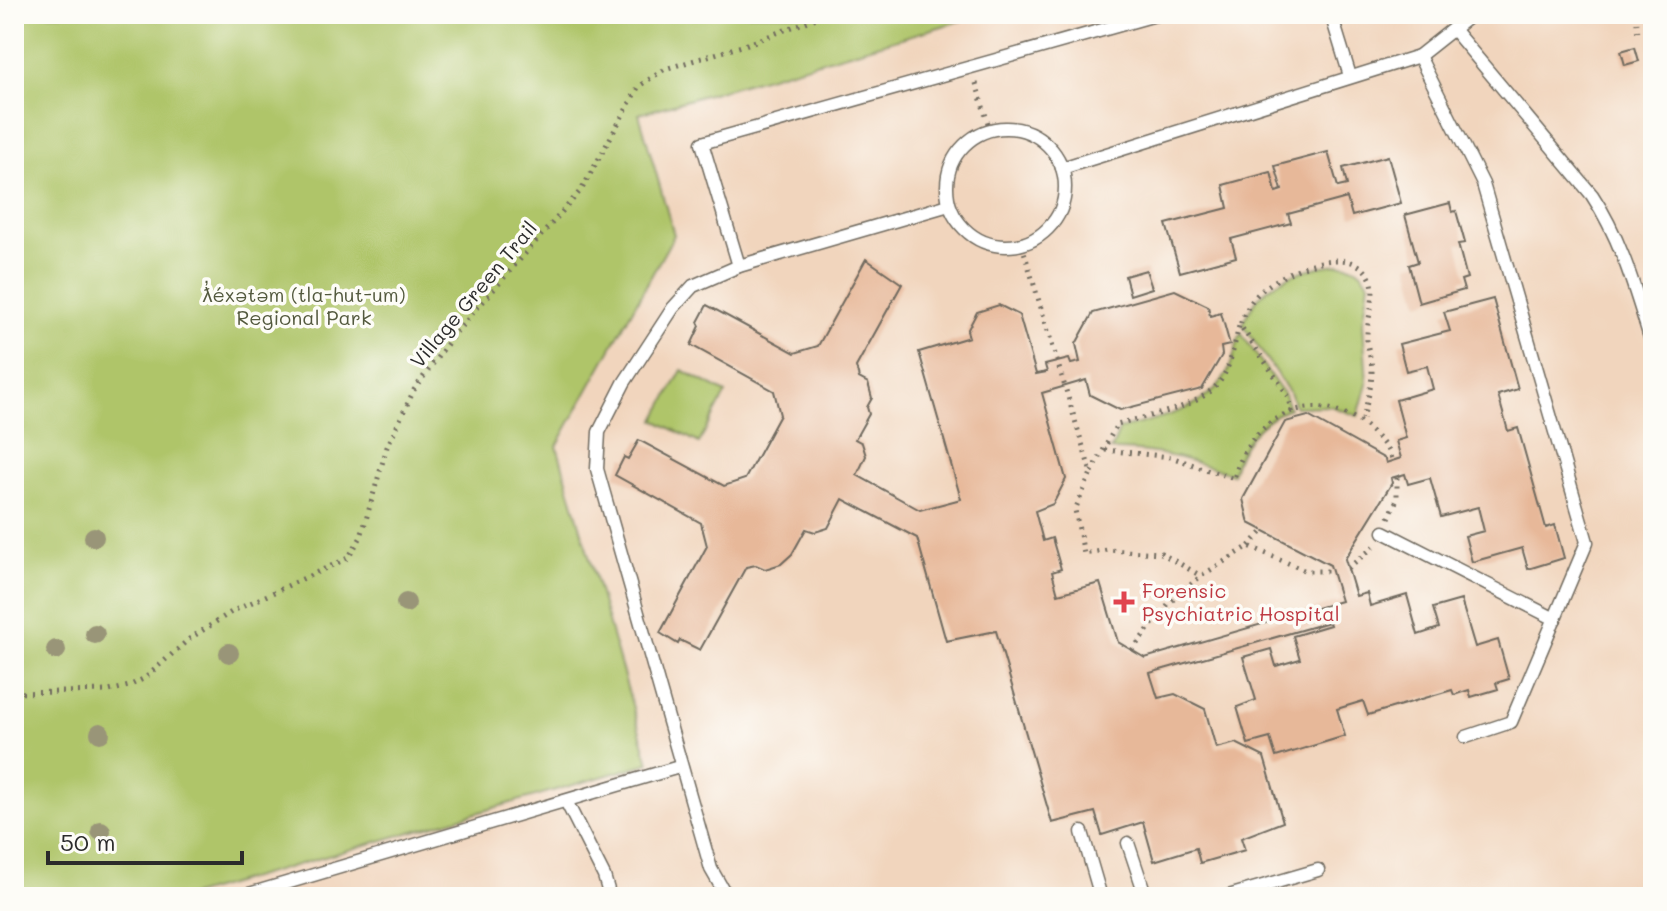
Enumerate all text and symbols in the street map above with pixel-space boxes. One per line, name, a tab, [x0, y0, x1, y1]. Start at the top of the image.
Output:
street label: Village Green Trail	[404, 215, 542, 373]
park label: ƛ̓éxətəm (tla-hut-um) Regional Park	[202, 280, 406, 330]
place label: Forensic Psychiatric Hospital	[1142, 577, 1340, 626]
marker: Forensic Psychiatric Hospital	[1113, 591, 1135, 613]
scale bar	[48, 815, 242, 865]
text: 50 m	[60, 826, 116, 857]

